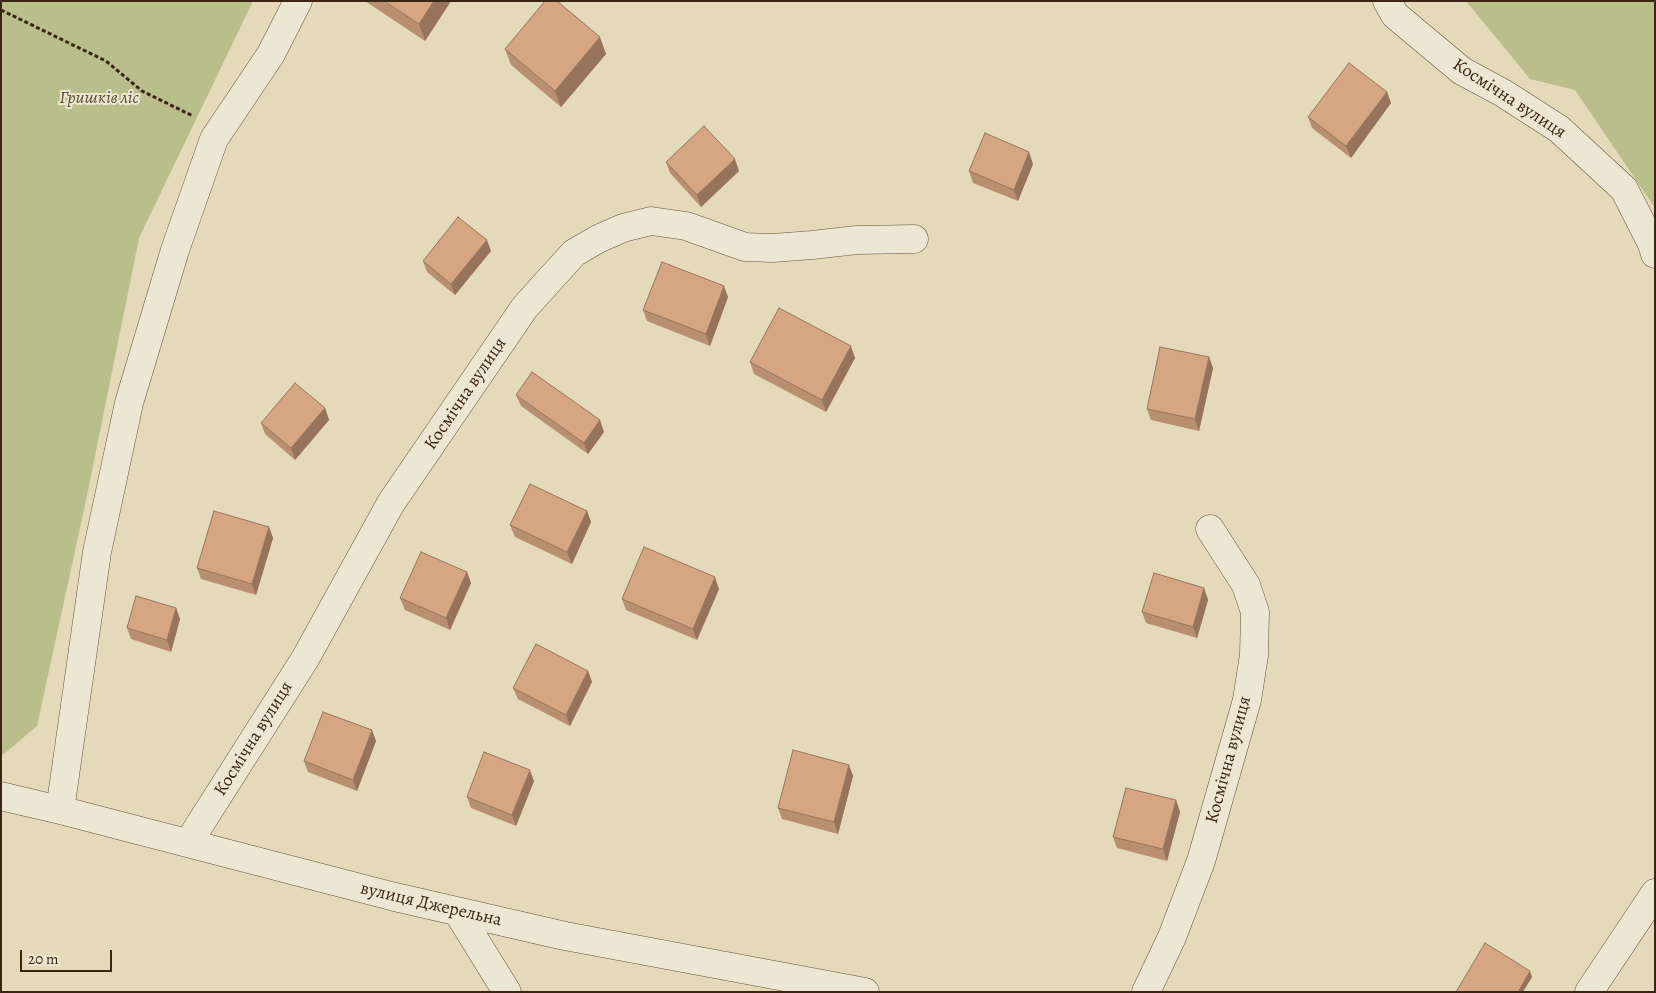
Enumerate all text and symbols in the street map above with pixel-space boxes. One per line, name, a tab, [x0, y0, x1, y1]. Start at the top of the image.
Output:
street label: Космічна вулиця	[1448, 54, 1570, 144]
park label: Гришків ліс	[59, 88, 139, 110]
street label: Космічна вулиця	[420, 334, 512, 454]
street label: Космічна вулиця	[210, 678, 298, 800]
street label: Космічна вулиця	[1202, 694, 1256, 826]
street label: вулиця Джерельна	[358, 878, 504, 932]
scale bar	[22, 940, 115, 972]
text: 20 m	[28, 949, 59, 969]

